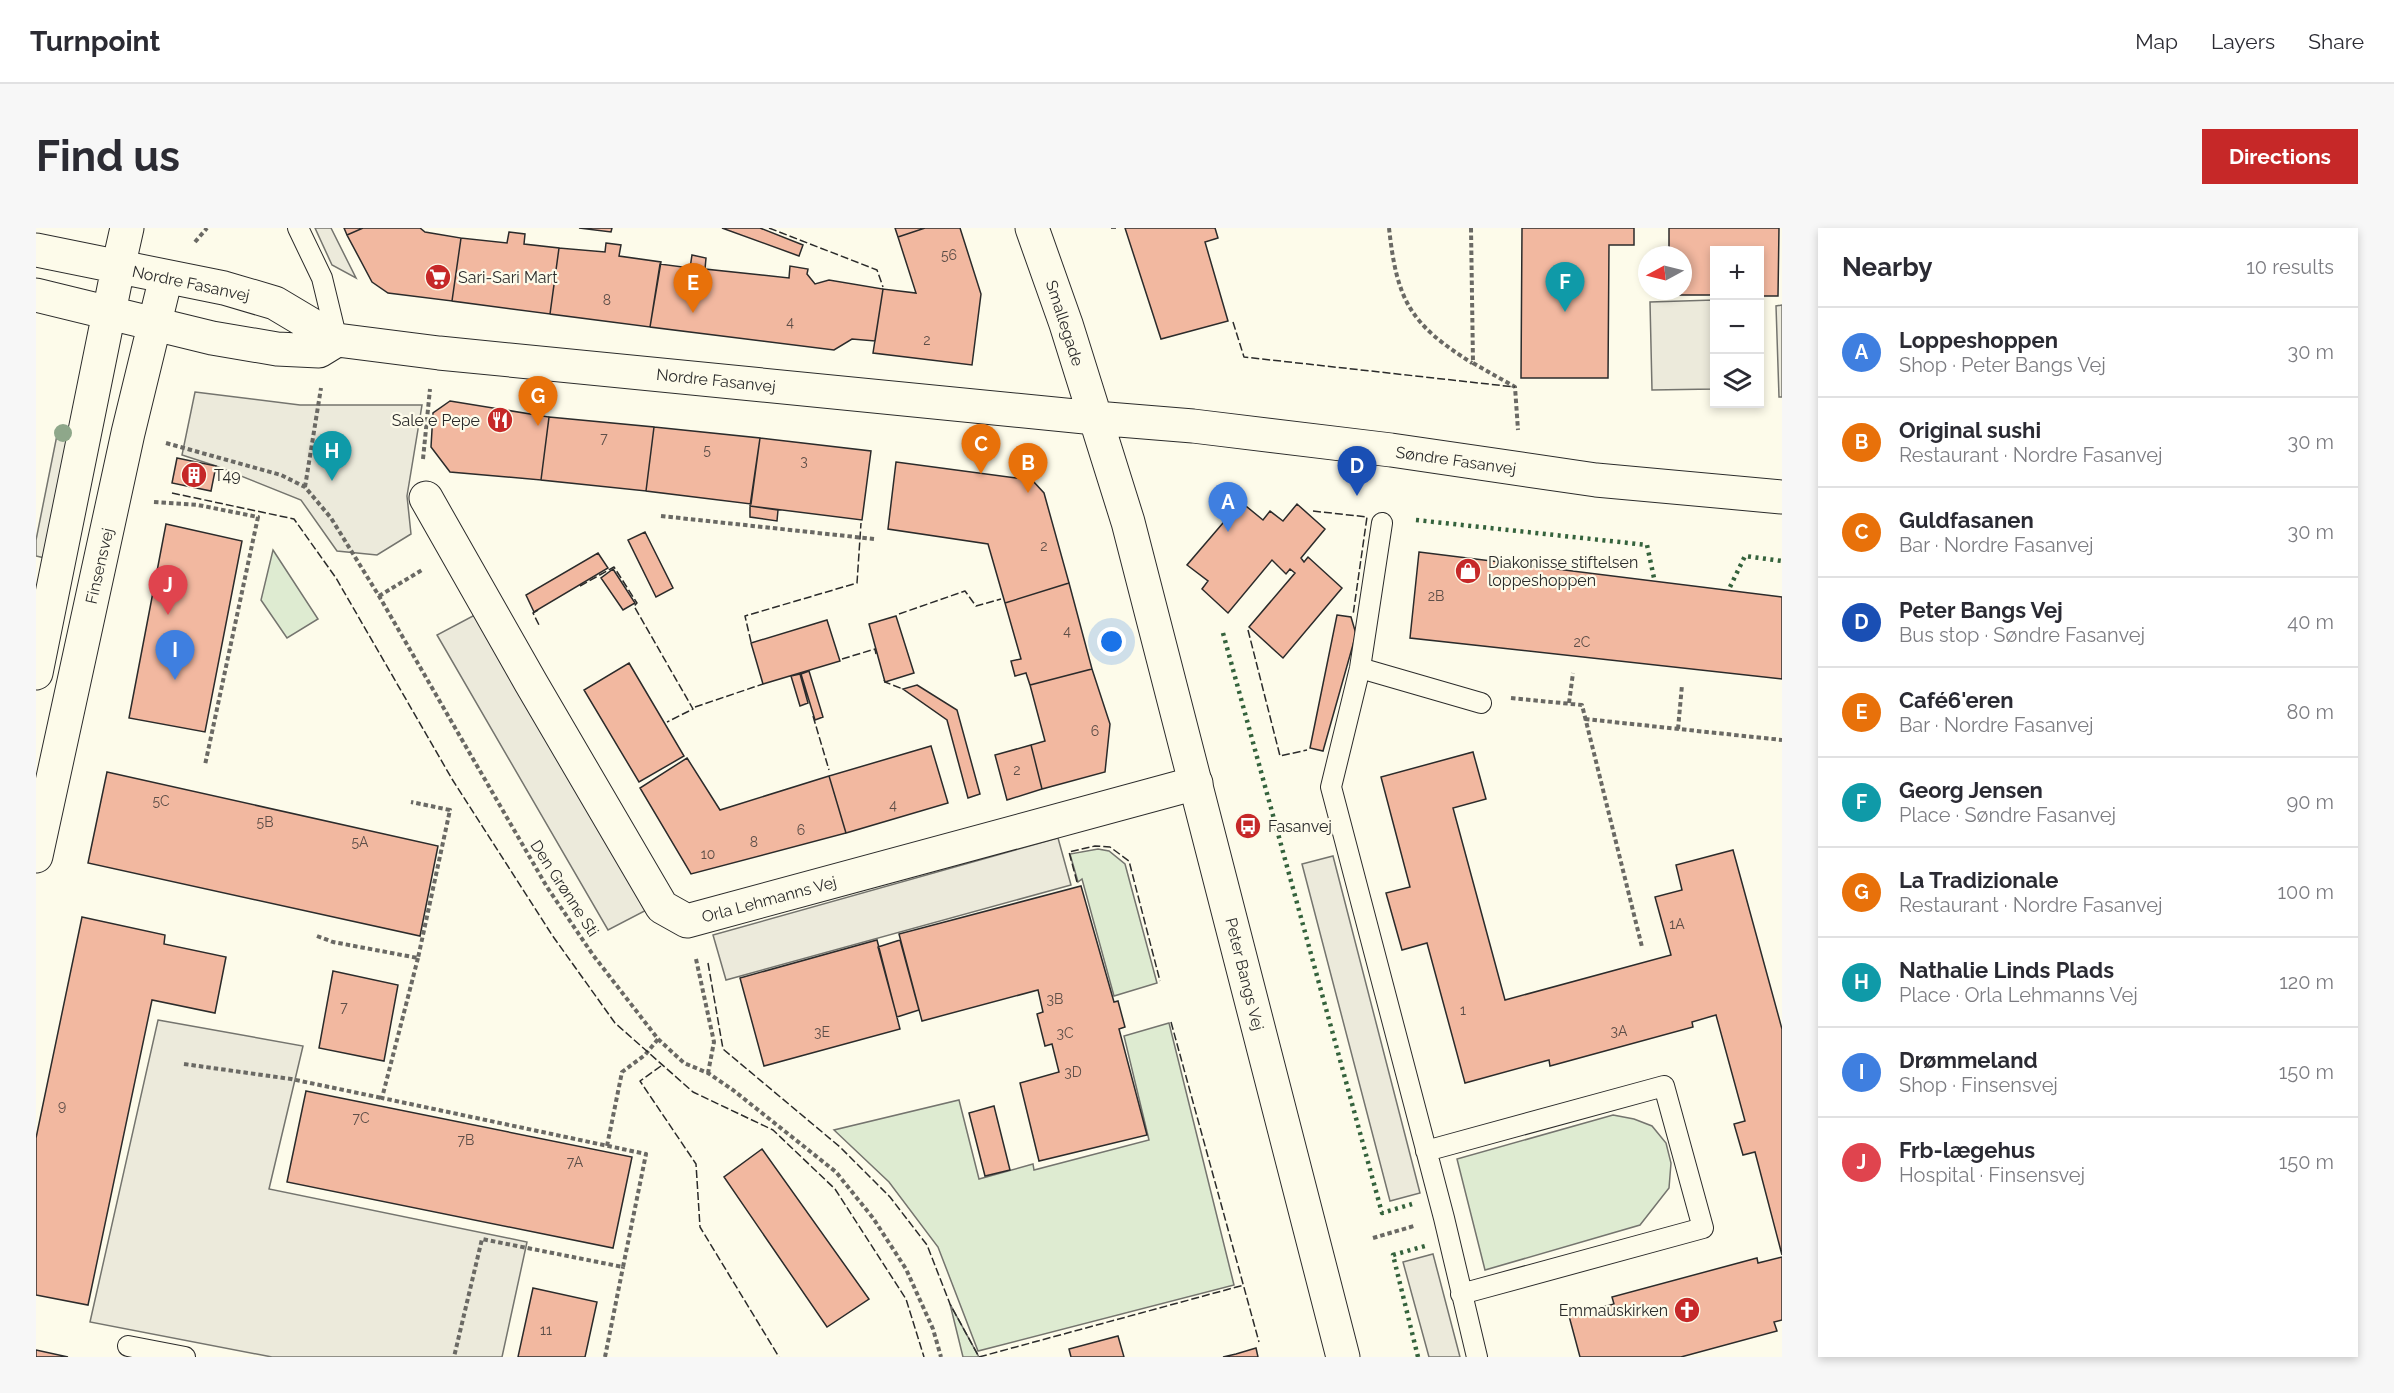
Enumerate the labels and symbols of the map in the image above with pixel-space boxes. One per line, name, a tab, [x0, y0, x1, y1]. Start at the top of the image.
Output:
north arrow	[1638, 246, 1692, 300]
house number: 56	[941, 247, 957, 263]
street label: Nordre Fasanvej	[130, 262, 251, 305]
supermarket icon: Sari-Sari Mart	[423, 262, 453, 292]
pin: F	[1546, 262, 1585, 312]
pin: E	[674, 264, 712, 313]
place label: Sari-Sari Mart	[458, 268, 558, 287]
street label: Smallegade	[1042, 278, 1087, 369]
house number: 8	[603, 292, 611, 308]
house number: 4	[786, 314, 794, 330]
house number: 2	[923, 332, 931, 348]
street label: Nordre Fasanvej	[655, 365, 777, 396]
pin: G	[518, 376, 558, 426]
restaurant icon: Sale e Pepe	[485, 405, 515, 435]
place label: Sale e Pepe	[392, 411, 480, 430]
pin: C	[962, 424, 1000, 474]
house number: 7	[600, 430, 608, 446]
pin: H	[312, 432, 352, 481]
house number: 5	[703, 442, 711, 458]
street label: Søndre Fasanvej	[1395, 443, 1517, 478]
pin: B	[1008, 444, 1048, 493]
pin: D	[1338, 446, 1376, 496]
house number: 3	[800, 453, 808, 469]
building icon: T49	[179, 460, 209, 490]
place label: T49	[214, 466, 241, 485]
pin: A	[1208, 482, 1248, 532]
street label: Finsensvej	[82, 526, 117, 606]
house number: 2	[1040, 538, 1048, 554]
place label: Diakonisse stiftelsen loppeshoppen	[1488, 553, 1638, 590]
shop icon: Diakonisse stiftelsen loppeshoppen	[1453, 556, 1483, 586]
pin: J	[148, 566, 188, 615]
house number: 2B	[1428, 588, 1444, 604]
house number: 4	[1063, 623, 1071, 639]
your location	[1097, 627, 1126, 656]
pin: I	[156, 630, 194, 680]
house number: 2C	[1574, 634, 1591, 650]
house number: 6	[1091, 723, 1099, 739]
house number: 2	[1013, 762, 1021, 778]
house number: 5C	[152, 793, 170, 809]
house number: 4	[889, 797, 897, 813]
bus stop icon: Fasanvej	[1233, 811, 1263, 841]
house number: 5B	[257, 814, 273, 830]
place label: Fasanvej	[1268, 817, 1332, 836]
house number: 6	[797, 822, 805, 838]
house number: 5A	[351, 834, 369, 850]
house number: 8	[750, 834, 758, 850]
street label: Den Grønne Sti	[526, 836, 603, 940]
house number: 10	[701, 846, 715, 862]
street label: Orla Lehmanns Vej	[700, 872, 839, 927]
street label: Peter Bangs Vej	[1221, 916, 1268, 1033]
house number: 1A	[1669, 916, 1685, 932]
house number: 3B	[1047, 991, 1063, 1007]
house number: 7	[340, 999, 348, 1015]
house number: 1	[1460, 1002, 1466, 1018]
house number: 3A	[1611, 1023, 1628, 1039]
house number: 3E	[814, 1024, 830, 1040]
house number: 3C	[1056, 1025, 1074, 1041]
house number: 3D	[1064, 1064, 1082, 1080]
house number: 9	[58, 1098, 66, 1114]
house number: 7C	[352, 1110, 370, 1126]
house number: 7B	[458, 1132, 474, 1148]
house number: 7A	[567, 1154, 584, 1170]
church icon: Emmauskirken	[1672, 1295, 1702, 1325]
place label: Emmauskirken	[1559, 1301, 1668, 1320]
house number: 11	[540, 1322, 552, 1338]

